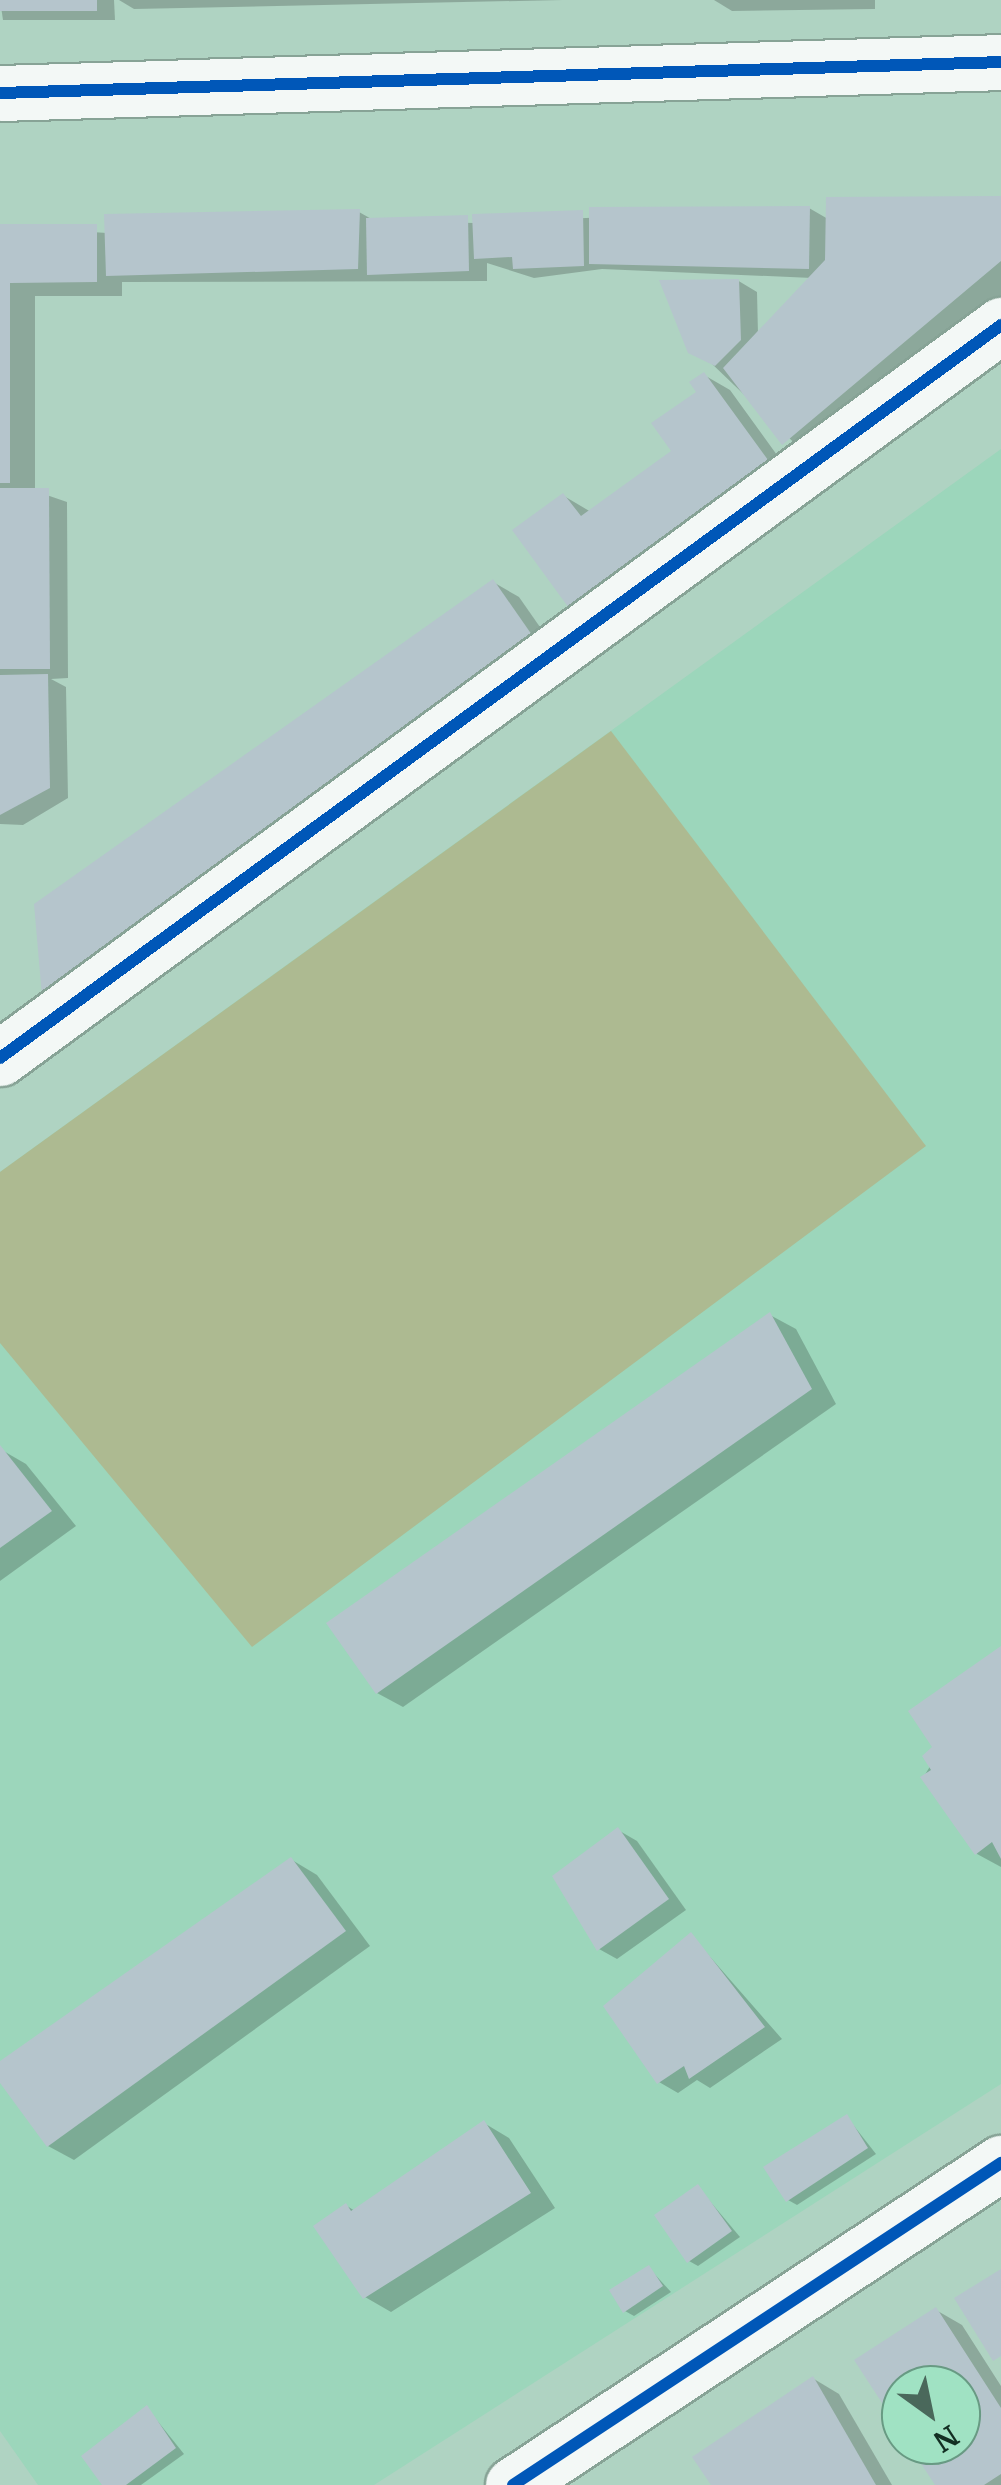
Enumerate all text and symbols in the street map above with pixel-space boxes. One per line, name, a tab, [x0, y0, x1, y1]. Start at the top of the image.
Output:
north arrow	[881, 2365, 981, 2465]
text: N	[927, 2417, 965, 2460]

